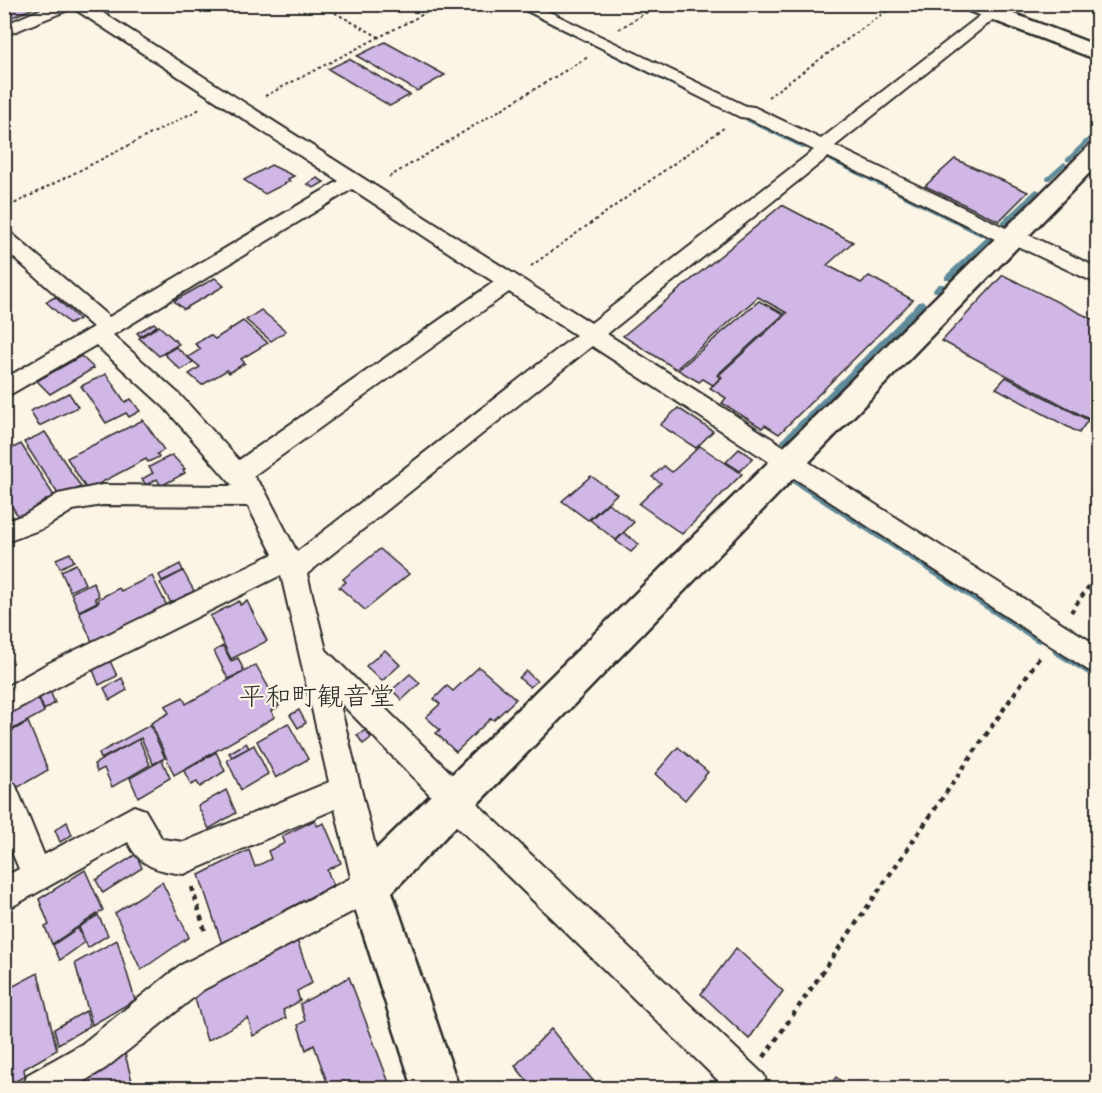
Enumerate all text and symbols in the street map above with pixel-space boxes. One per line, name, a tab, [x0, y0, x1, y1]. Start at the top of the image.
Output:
district label: 平和町観音堂	[239, 678, 395, 713]

